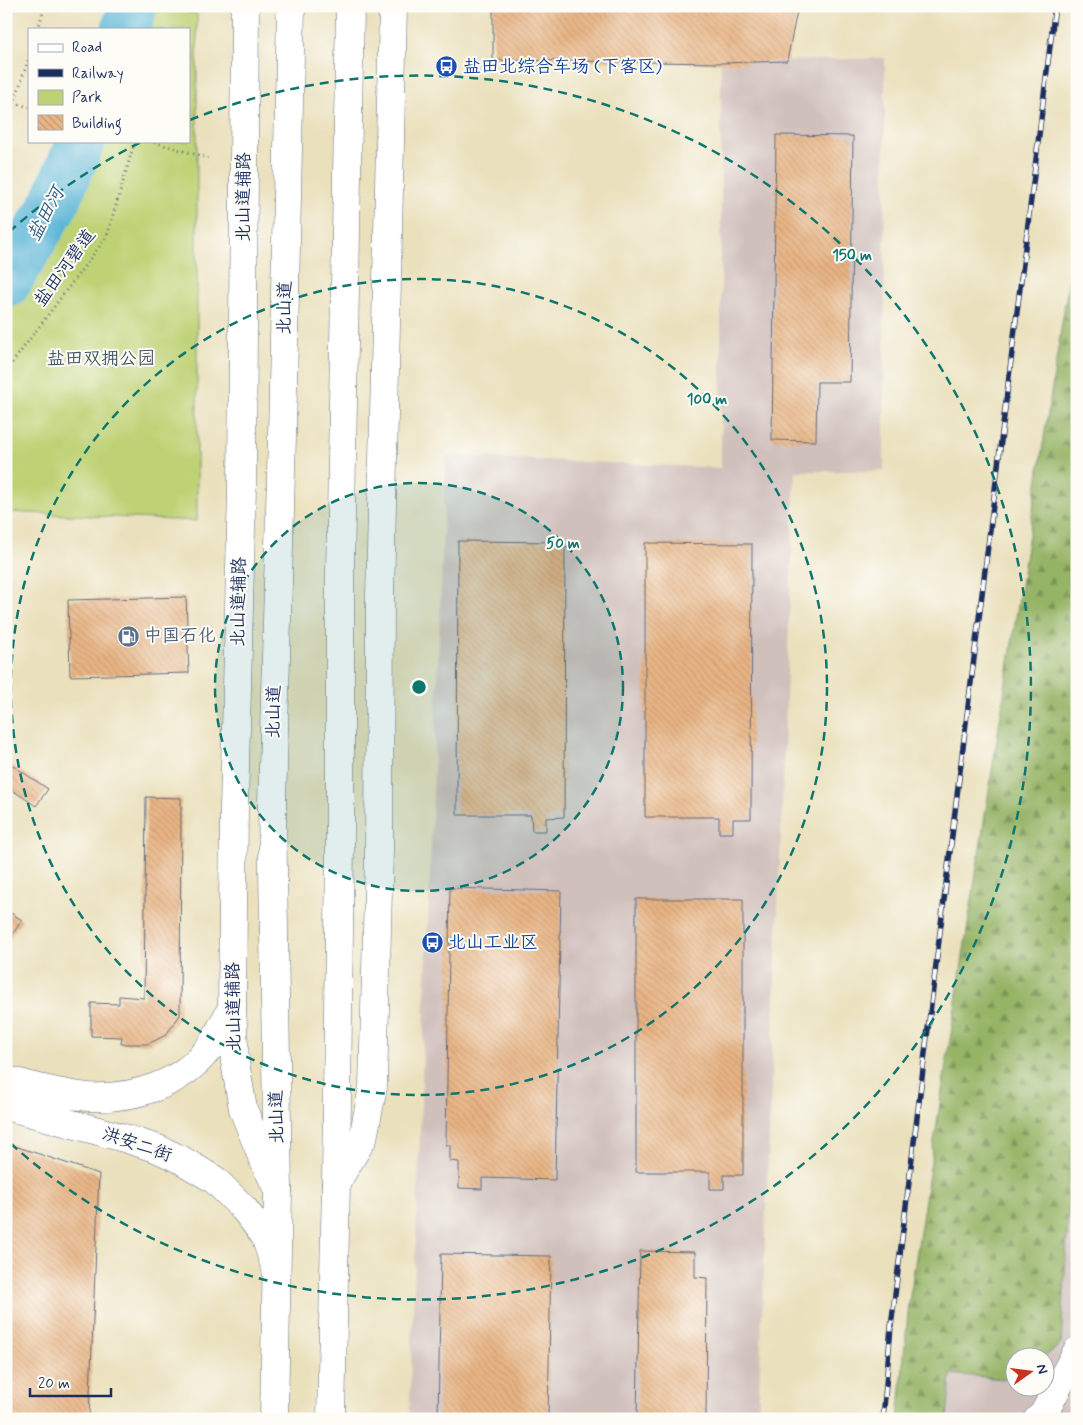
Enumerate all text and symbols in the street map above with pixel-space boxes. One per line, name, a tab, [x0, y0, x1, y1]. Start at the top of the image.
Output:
legend	[28, 28, 190, 142]
text: Road	[72, 38, 102, 58]
bus stop icon: 盐田北综合车场 (下客区)	[435, 55, 459, 79]
place label: 盐田北综合车场 (下客区)	[463, 55, 663, 79]
text: Railway	[72, 64, 124, 84]
text: Park	[72, 88, 102, 108]
text: Building	[72, 114, 122, 135]
street label: 北山道辅路	[232, 152, 256, 242]
water label: 盐田河	[22, 180, 72, 245]
street label: 盐田河碧道	[29, 225, 101, 311]
text: 150 m	[832, 246, 872, 266]
street label: 北山道	[273, 281, 297, 335]
park label: 盐田双拥公园	[47, 347, 155, 371]
text: 100 m	[687, 390, 727, 410]
text: 50 m	[546, 534, 580, 554]
street label: 北山道辅路	[226, 557, 252, 647]
fuel station icon: 中国石化	[116, 624, 140, 648]
place label: 中国石化	[144, 624, 216, 648]
centre of rings	[410, 678, 428, 696]
street label: 北山道	[262, 685, 286, 739]
bus stop icon: 北山工业区	[420, 931, 444, 955]
place label: 北山工业区	[448, 931, 538, 955]
street label: 北山道辅路	[221, 962, 247, 1052]
street label: 北山道	[265, 1090, 289, 1144]
street label: 洪安二街	[99, 1122, 175, 1168]
north arrow	[1006, 1348, 1056, 1398]
text: N	[1032, 1362, 1052, 1376]
scale bar	[30, 1365, 111, 1397]
text: 20 m	[38, 1374, 70, 1394]

